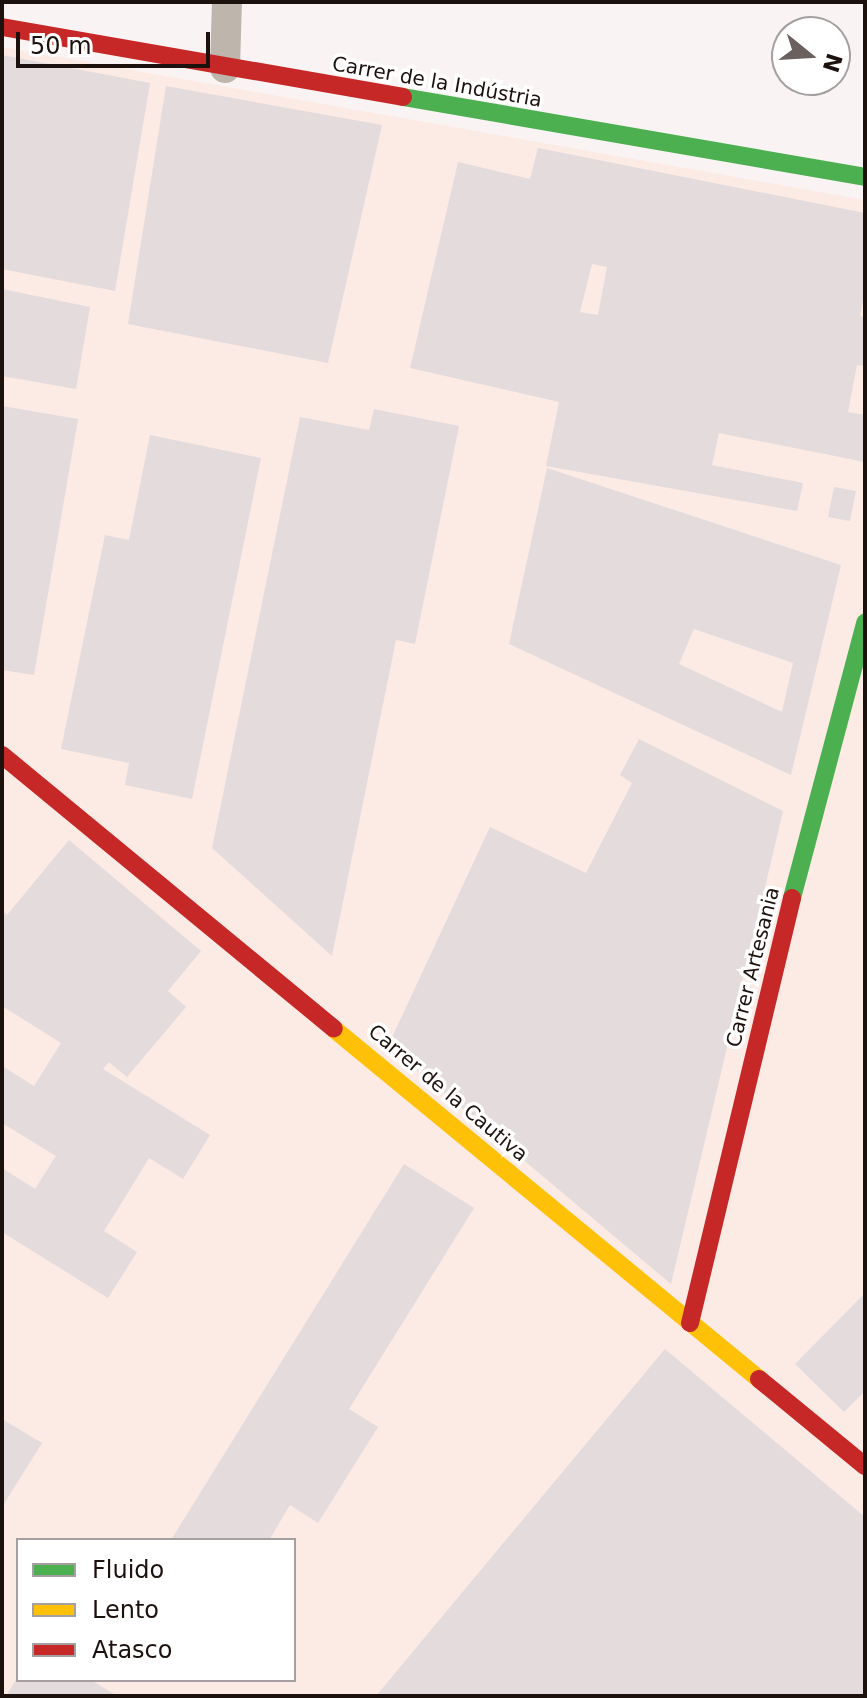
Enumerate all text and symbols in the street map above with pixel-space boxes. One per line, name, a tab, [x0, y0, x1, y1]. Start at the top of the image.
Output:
scale bar	[20, 16, 214, 66]
north arrow	[771, 16, 851, 96]
text: 50 m	[30, 32, 92, 60]
text: N	[818, 50, 847, 76]
street label: Carrer de la Indústria	[330, 52, 544, 112]
street label: Carrer Artesania	[722, 885, 784, 1049]
street label: Carrer de la Cautiva	[363, 1019, 533, 1167]
legend	[16, 1538, 296, 1682]
text: Fluido	[92, 1556, 164, 1584]
text: Lento	[92, 1596, 159, 1624]
text: Atasco	[92, 1636, 173, 1664]

